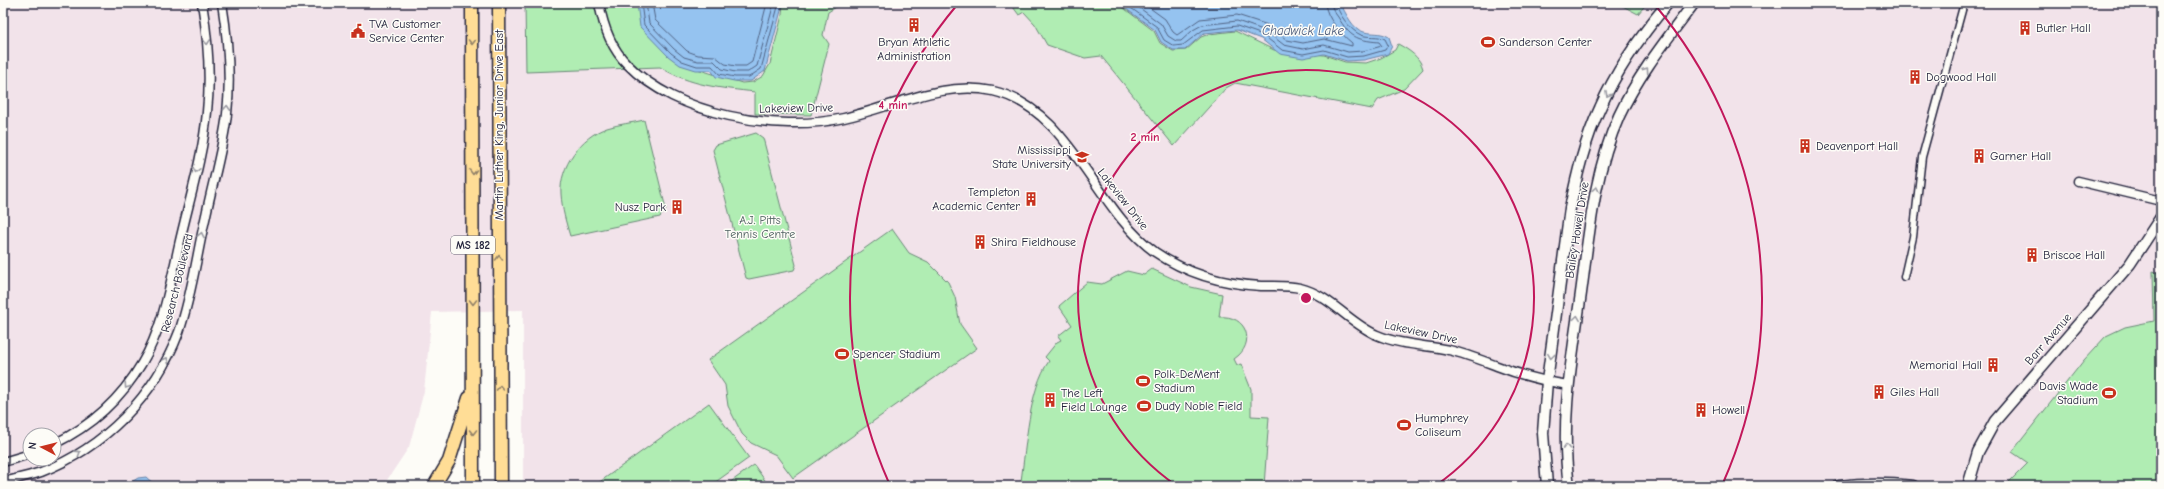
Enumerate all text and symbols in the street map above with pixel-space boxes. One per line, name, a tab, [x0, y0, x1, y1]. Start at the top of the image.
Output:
place label: TVA Customer Service Center	[369, 17, 444, 45]
building icon: Bryan Athletic Administration	[906, 17, 922, 33]
building icon: Butler Hall	[2017, 20, 2033, 36]
place label: Butler Hall	[2036, 21, 2091, 35]
public building icon: TVA Customer Service Center	[350, 23, 366, 39]
water label: Chadwick Lake	[1262, 23, 1344, 38]
street label: Martin Luther King, Junior Drive East	[492, 29, 506, 220]
sports icon: Sanderson Center	[1480, 34, 1496, 50]
place label: Bryan Athletic Administration	[877, 35, 951, 63]
place label: Sanderson Center	[1499, 35, 1592, 49]
one-way arrow	[203, 39, 212, 45]
one-way arrow	[468, 39, 476, 45]
one-way arrow	[1641, 67, 1649, 74]
building icon: Dogwood Hall	[1907, 69, 1923, 85]
place label: Dogwood Hall	[1926, 70, 1996, 84]
one-way arrow	[1605, 90, 1612, 97]
text: 4 min	[879, 98, 907, 112]
street label: Lakeview Drive	[759, 100, 833, 116]
one-way arrow	[223, 105, 231, 111]
text: 2 min	[1130, 130, 1160, 144]
building icon: Deavenport Hall	[1797, 138, 1813, 154]
place label: Deavenport Hall	[1816, 139, 1898, 153]
place label: Mississippi State University	[992, 143, 1072, 171]
building icon: Garner Hall	[1971, 148, 1987, 164]
school or university icon: Mississippi State University	[1074, 149, 1090, 165]
place label: Garner Hall	[1990, 149, 2051, 163]
street label: Lakeview Drive	[1095, 165, 1151, 233]
one-way arrow	[192, 167, 200, 174]
one-way arrow	[469, 169, 477, 175]
street label: Bailey Howell Drive	[1562, 181, 1592, 279]
place label: Templeton Academic Center	[932, 185, 1020, 213]
one-way arrow	[1592, 186, 1600, 193]
building icon: Templeton Academic Center	[1023, 191, 1039, 207]
building icon: Nusz Park	[669, 199, 685, 215]
place label: Nusz Park	[615, 200, 666, 214]
park label: A.J. Pitts Tennis Centre	[725, 213, 795, 241]
street label: Research Boulevard	[158, 232, 196, 334]
one-way arrow	[197, 232, 205, 238]
building icon: Shira Fieldhouse	[972, 234, 988, 250]
place label: Shira Fieldhouse	[991, 235, 1076, 249]
road number: MS 182	[451, 236, 495, 254]
building icon: Briscoe Hall	[2024, 247, 2040, 263]
place label: Briscoe Hall	[2043, 248, 2105, 262]
one-way arrow	[495, 255, 503, 261]
centre of rings	[1299, 291, 1313, 305]
one-way arrow	[469, 299, 477, 305]
street label: Barr Avenue	[2022, 310, 2074, 368]
one-way arrow	[1572, 315, 1581, 321]
street label: Lakeview Drive	[1383, 317, 1459, 347]
sports icon: Spencer Stadium	[834, 346, 850, 362]
place label: Spencer Stadium	[853, 347, 940, 361]
one-way arrow	[1546, 353, 1555, 359]
one-way arrow	[161, 356, 169, 364]
building icon: Memorial Hall	[1985, 357, 2001, 373]
place label: Memorial Hall	[1909, 358, 1982, 372]
place label: Polk-DeMent Stadium	[1154, 367, 1220, 395]
sports icon: Polk-DeMent Stadium	[1135, 373, 1151, 389]
place label: Davis Wade Stadium	[2039, 379, 2098, 407]
one-way arrow	[124, 382, 132, 389]
building icon: Giles Hall	[1871, 384, 1887, 400]
one-way arrow	[496, 385, 504, 391]
place label: Giles Hall	[1890, 385, 1939, 399]
sports icon: Davis Wade Stadium	[2101, 385, 2117, 401]
place label: The Left Field Lounge	[1061, 386, 1127, 414]
building icon: The Left Field Lounge	[1042, 392, 1058, 408]
sports icon: Dudy Noble Field	[1136, 398, 1152, 414]
place label: Dudy Noble Field	[1155, 399, 1242, 413]
building icon: Howell	[1693, 402, 1709, 418]
place label: Howell	[1712, 403, 1745, 417]
place label: Humphrey Coliseum	[1415, 411, 1469, 439]
sports icon: Humphrey Coliseum	[1396, 417, 1412, 433]
north arrow	[22, 427, 62, 467]
one-way arrow	[469, 429, 477, 435]
text: N	[26, 441, 39, 450]
one-way arrow	[1561, 444, 1570, 450]
one-way arrow	[74, 451, 81, 458]

